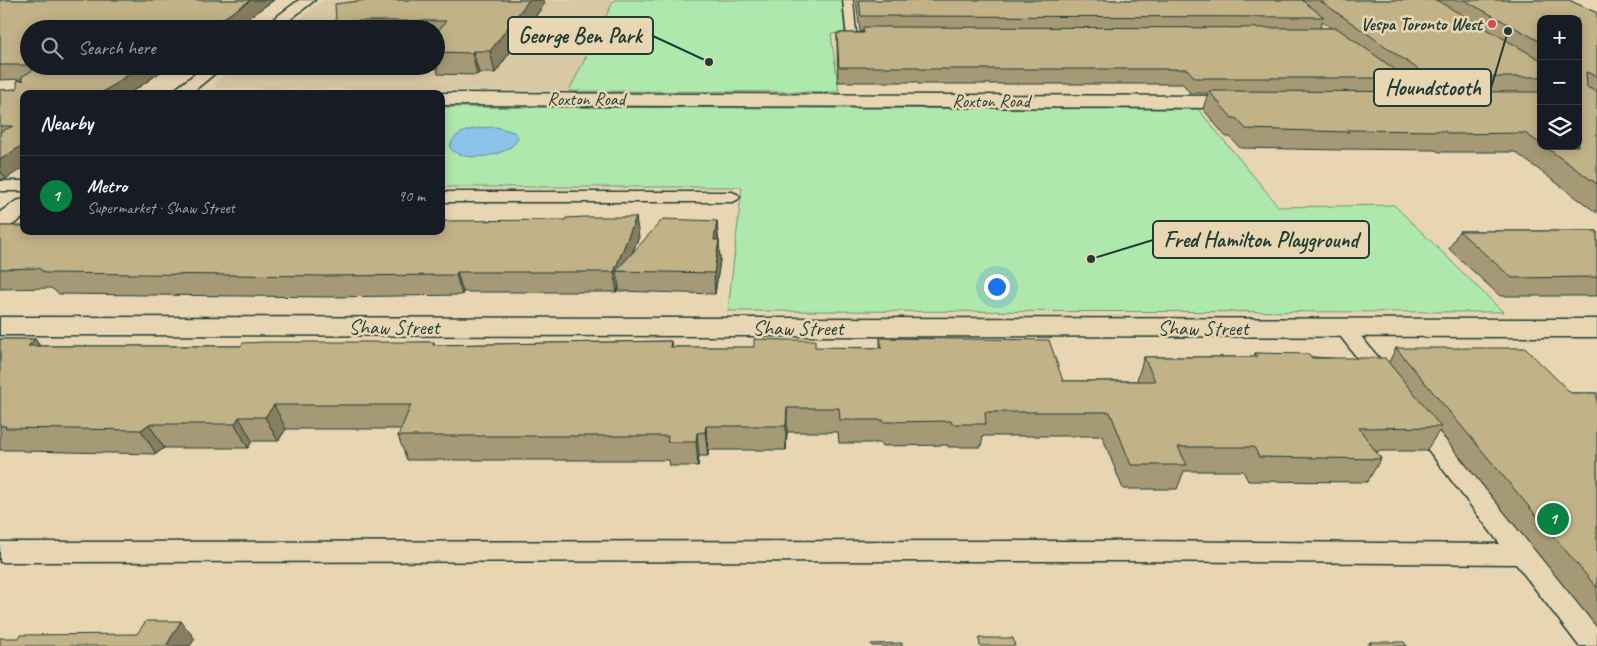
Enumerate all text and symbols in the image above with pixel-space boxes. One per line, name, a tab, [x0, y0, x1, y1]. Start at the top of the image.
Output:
place label: Vespa Toronto West	[1360, 13, 1484, 35]
map controls	[1537, 15, 1582, 150]
button: +	[1537, 15, 1582, 60]
callout: George Ben Park	[508, 17, 653, 54]
marker: Vespa Toronto West	[1486, 18, 1498, 30]
search box	[20, 20, 445, 75]
text: George Ben Park	[518, 22, 643, 50]
icon: search	[38, 34, 66, 62]
text: Search here	[78, 36, 155, 60]
button: −	[1537, 60, 1582, 105]
callout: Houndstooth	[1374, 69, 1491, 106]
text: Houndstooth	[1385, 74, 1482, 102]
street label: Roxton Road	[547, 88, 628, 110]
street label: Roxton Road	[952, 90, 1033, 112]
button: layers	[1537, 105, 1582, 150]
text: Nearby	[40, 110, 93, 136]
text: Metro	[87, 174, 127, 198]
text: 1	[52, 186, 60, 206]
text: 90 m	[398, 186, 425, 206]
text: Supermarket · Shaw Street	[87, 198, 235, 218]
callout: Fred Hamilton Playground	[1153, 221, 1369, 258]
text: Fred Hamilton Playground	[1164, 226, 1362, 254]
your location	[984, 274, 1010, 300]
street label: Shaw Street	[349, 314, 441, 340]
street label: Shaw Street	[753, 315, 845, 341]
street label: Shaw Street	[1158, 315, 1250, 341]
pin: 1	[1537, 500, 1569, 538]

